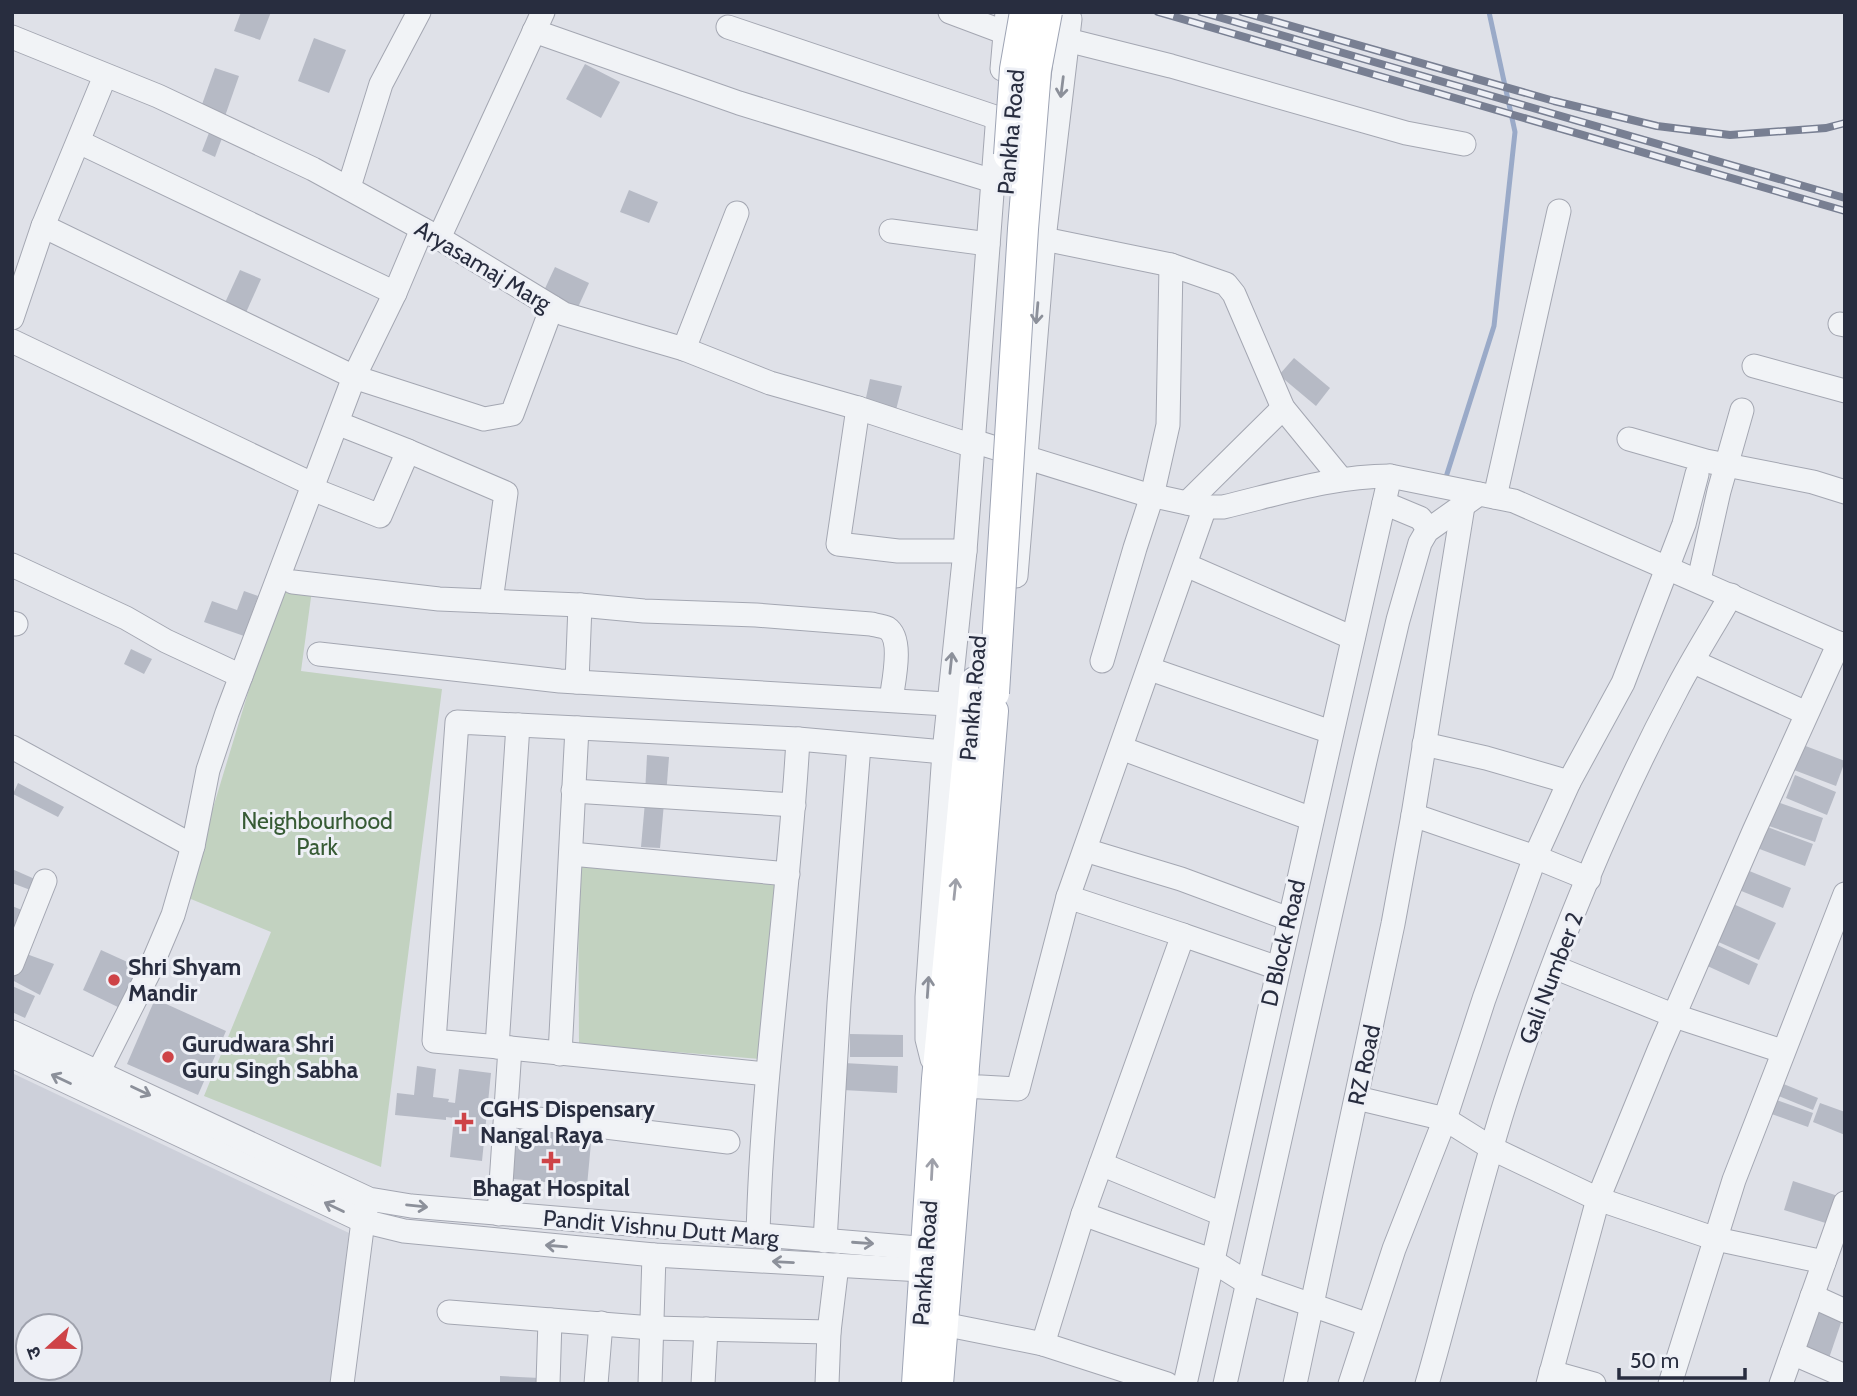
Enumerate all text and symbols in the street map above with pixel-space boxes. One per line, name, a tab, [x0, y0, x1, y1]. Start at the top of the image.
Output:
street label: Pankha Road	[992, 68, 1030, 196]
one-way arrow	[1055, 75, 1068, 98]
street label: Aryasamaj Marg	[410, 214, 557, 318]
one-way arrow	[1030, 301, 1043, 324]
street label: Pankha Road	[954, 634, 992, 762]
one-way arrow	[945, 652, 958, 675]
park label: Neighbourhood Park	[241, 807, 393, 861]
street label: D Block Road	[1255, 877, 1311, 1009]
one-way arrow	[949, 878, 962, 901]
street label: Gali Number 2	[1513, 908, 1589, 1048]
place label: Shri Shyam Mandir	[128, 953, 241, 1007]
marker: Shri Shyam Mandir	[106, 972, 122, 988]
one-way arrow	[922, 977, 935, 999]
street label: RZ Road	[1342, 1022, 1386, 1108]
place label: Gurudwara Shri Guru Singh Sabha	[182, 1030, 359, 1084]
marker: Gurudwara Shri Guru Singh Sabha	[160, 1049, 176, 1065]
one-way arrow	[51, 1072, 72, 1085]
one-way arrow	[130, 1085, 151, 1098]
place label: CGHS Dispensary Nangal Raya	[480, 1095, 655, 1149]
marker: CGHS Dispensary Nangal Raya	[454, 1112, 474, 1132]
marker: Bhagat Hospital	[541, 1151, 561, 1171]
one-way arrow	[925, 1158, 938, 1181]
place label: Bhagat Hospital	[472, 1174, 630, 1202]
one-way arrow	[324, 1199, 345, 1213]
street label: Pankha Road	[907, 1199, 943, 1327]
one-way arrow	[405, 1200, 428, 1213]
street label: Pandit Vishnu Dutt Marg	[542, 1204, 781, 1252]
one-way arrow	[852, 1237, 874, 1250]
one-way arrow	[545, 1239, 568, 1252]
one-way arrow	[772, 1255, 795, 1268]
north arrow	[14, 1312, 84, 1382]
scale bar	[1619, 1336, 1745, 1380]
text: उ	[21, 1343, 46, 1362]
text: 50 m	[1630, 1348, 1679, 1373]

